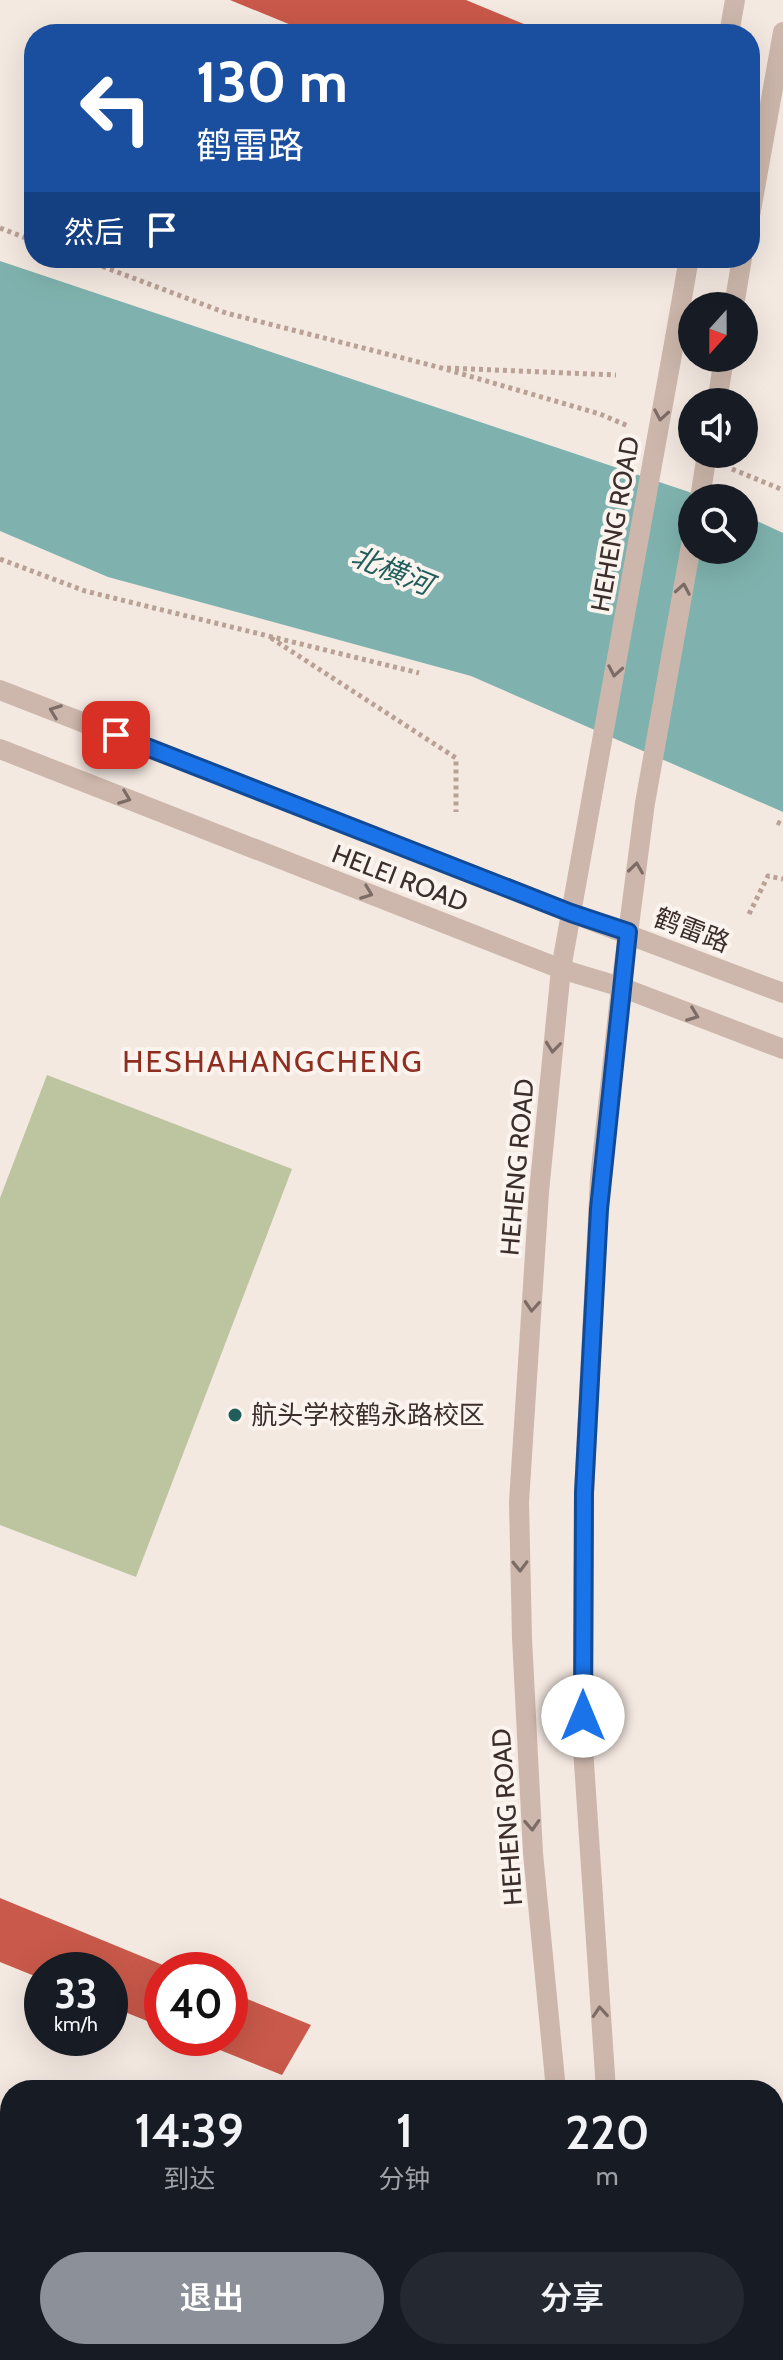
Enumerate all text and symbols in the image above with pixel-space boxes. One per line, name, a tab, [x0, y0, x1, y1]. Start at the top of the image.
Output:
text: 130 m	[196, 48, 348, 116]
icon: left	[64, 56, 168, 160]
text: 鹤雷路	[196, 123, 304, 167]
icon: arrive	[140, 208, 184, 252]
text: 然后	[64, 214, 124, 251]
north arrow	[678, 292, 758, 372]
map controls	[678, 292, 758, 564]
button: sound	[678, 388, 758, 468]
one-way arrow	[654, 408, 671, 422]
street label: HEHENG ROAD	[584, 434, 646, 614]
button: search	[678, 484, 758, 564]
water label: 北横河	[347, 539, 442, 603]
one-way arrow	[674, 582, 691, 595]
one-way arrow	[607, 664, 624, 678]
pin	[82, 701, 150, 769]
one-way arrow	[49, 704, 63, 721]
icon: arrive	[94, 713, 138, 757]
one-way arrow	[117, 788, 131, 805]
street label: HELEI ROAD	[328, 837, 472, 919]
one-way arrow	[628, 861, 645, 874]
one-way arrow	[359, 883, 373, 900]
street label: 鹤雷路	[650, 901, 734, 959]
one-way arrow	[685, 1005, 699, 1021]
one-way arrow	[545, 1041, 562, 1054]
district label: HESHAHANGCHENG	[122, 1043, 424, 1080]
street label: HEHENG ROAD	[493, 1077, 541, 1257]
one-way arrow	[523, 1300, 540, 1313]
place label: 航头学校鹤永路校区	[251, 1399, 485, 1431]
marker: 航头学校鹤永路校区	[226, 1406, 244, 1424]
one-way arrow	[512, 1560, 529, 1573]
position arrow	[541, 1674, 625, 1758]
street label: HEHENG ROAD	[485, 1727, 529, 1907]
one-way arrow	[523, 1819, 540, 1832]
speed limit sign: 40	[144, 1952, 248, 2056]
text: 33	[54, 1969, 98, 2018]
one-way arrow	[592, 2005, 609, 2018]
text: km/h	[54, 2012, 98, 2036]
text: 14:39	[135, 2101, 244, 2159]
text: 1	[396, 2101, 413, 2159]
text: 220	[565, 2103, 649, 2161]
text: m	[596, 2160, 619, 2192]
text: 到达	[163, 2163, 215, 2195]
text: 分钟	[379, 2163, 431, 2195]
button: 退出	[40, 2252, 384, 2344]
button: 分享	[400, 2252, 744, 2344]

